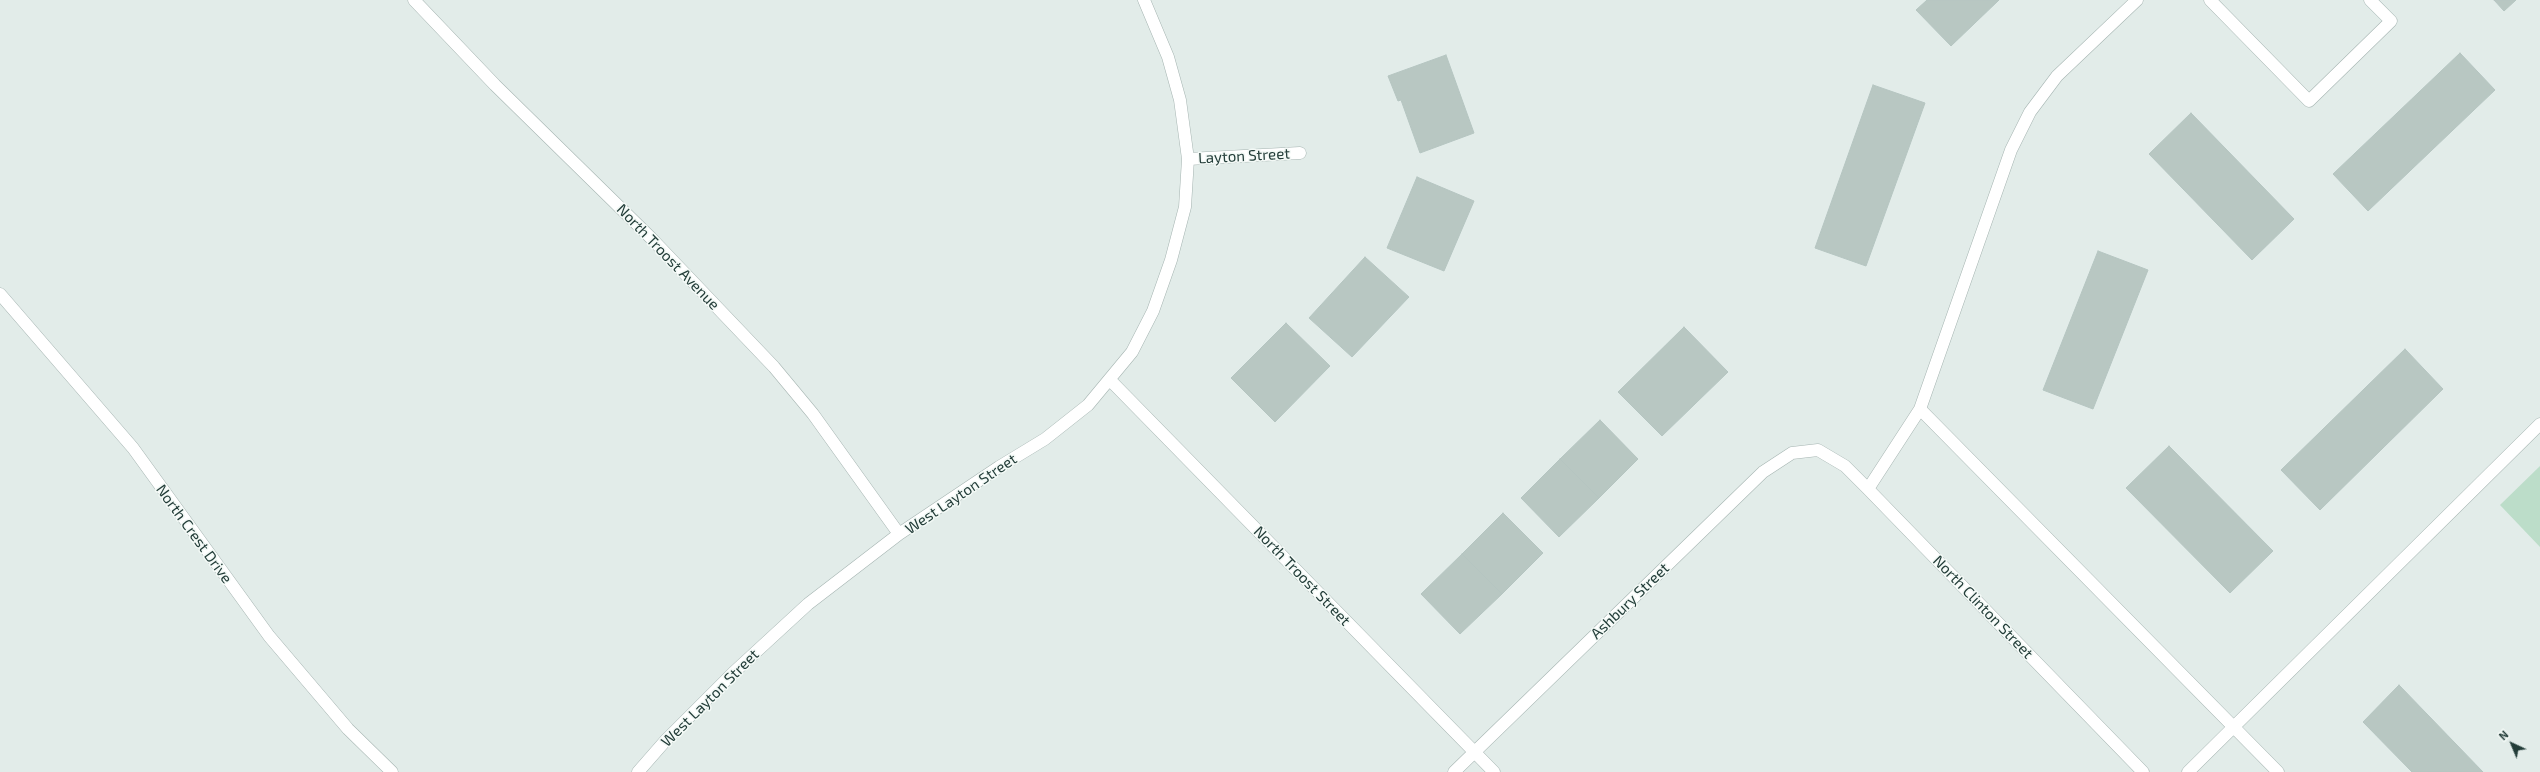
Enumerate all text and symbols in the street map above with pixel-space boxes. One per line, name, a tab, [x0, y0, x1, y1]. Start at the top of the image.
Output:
street label: Layton Street	[1198, 145, 1290, 167]
street label: North Troost Avenue	[613, 200, 723, 314]
street label: West Layton Street	[902, 450, 1020, 538]
street label: North Crest Drive	[152, 481, 236, 587]
street label: North Troost Street	[1250, 522, 1354, 630]
street label: North Clinton Street	[1929, 552, 2037, 662]
street label: Ashbury Street	[1587, 559, 1673, 643]
street label: West Layton Street	[657, 645, 763, 751]
north arrow	[2492, 724, 2532, 764]
text: N	[2496, 728, 2511, 742]

